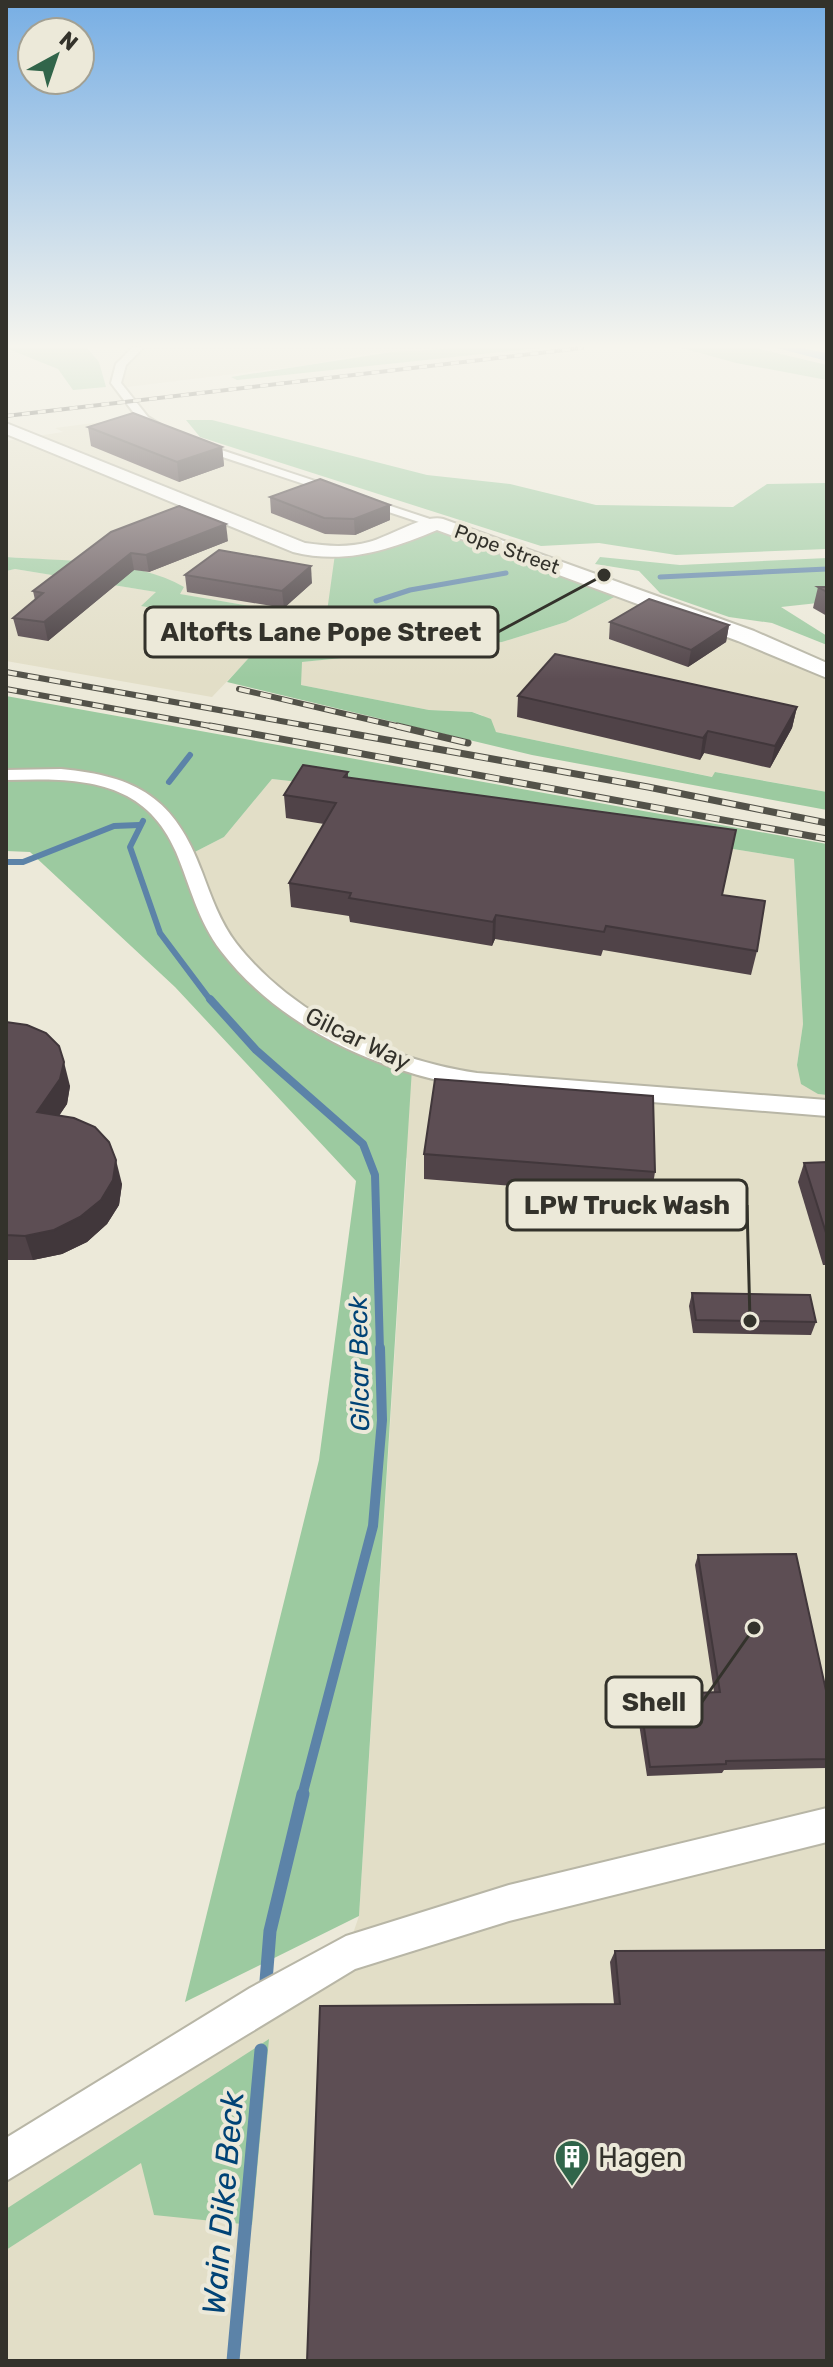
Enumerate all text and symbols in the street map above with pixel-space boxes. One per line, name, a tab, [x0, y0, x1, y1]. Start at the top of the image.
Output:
north arrow	[16, 16, 96, 96]
text: N	[54, 26, 83, 56]
street label: Pope Street	[451, 519, 563, 579]
callout: Altofts Lane Pope Street	[145, 607, 498, 657]
text: Altofts Lane Pope Street	[161, 617, 481, 648]
street label: Gilcar Way	[301, 1002, 415, 1076]
callout: LPW Truck Wash	[507, 1180, 747, 1230]
text: LPW Truck Wash	[524, 1190, 730, 1221]
water label: Gilcar Beck	[343, 1295, 376, 1432]
callout: Shell	[606, 1677, 702, 1727]
text: Shell	[622, 1687, 686, 1718]
water label: Wain Dike Beck	[194, 2089, 252, 2316]
building icon: Hagen	[553, 2138, 591, 2188]
place label: Hagen	[598, 2141, 683, 2174]

